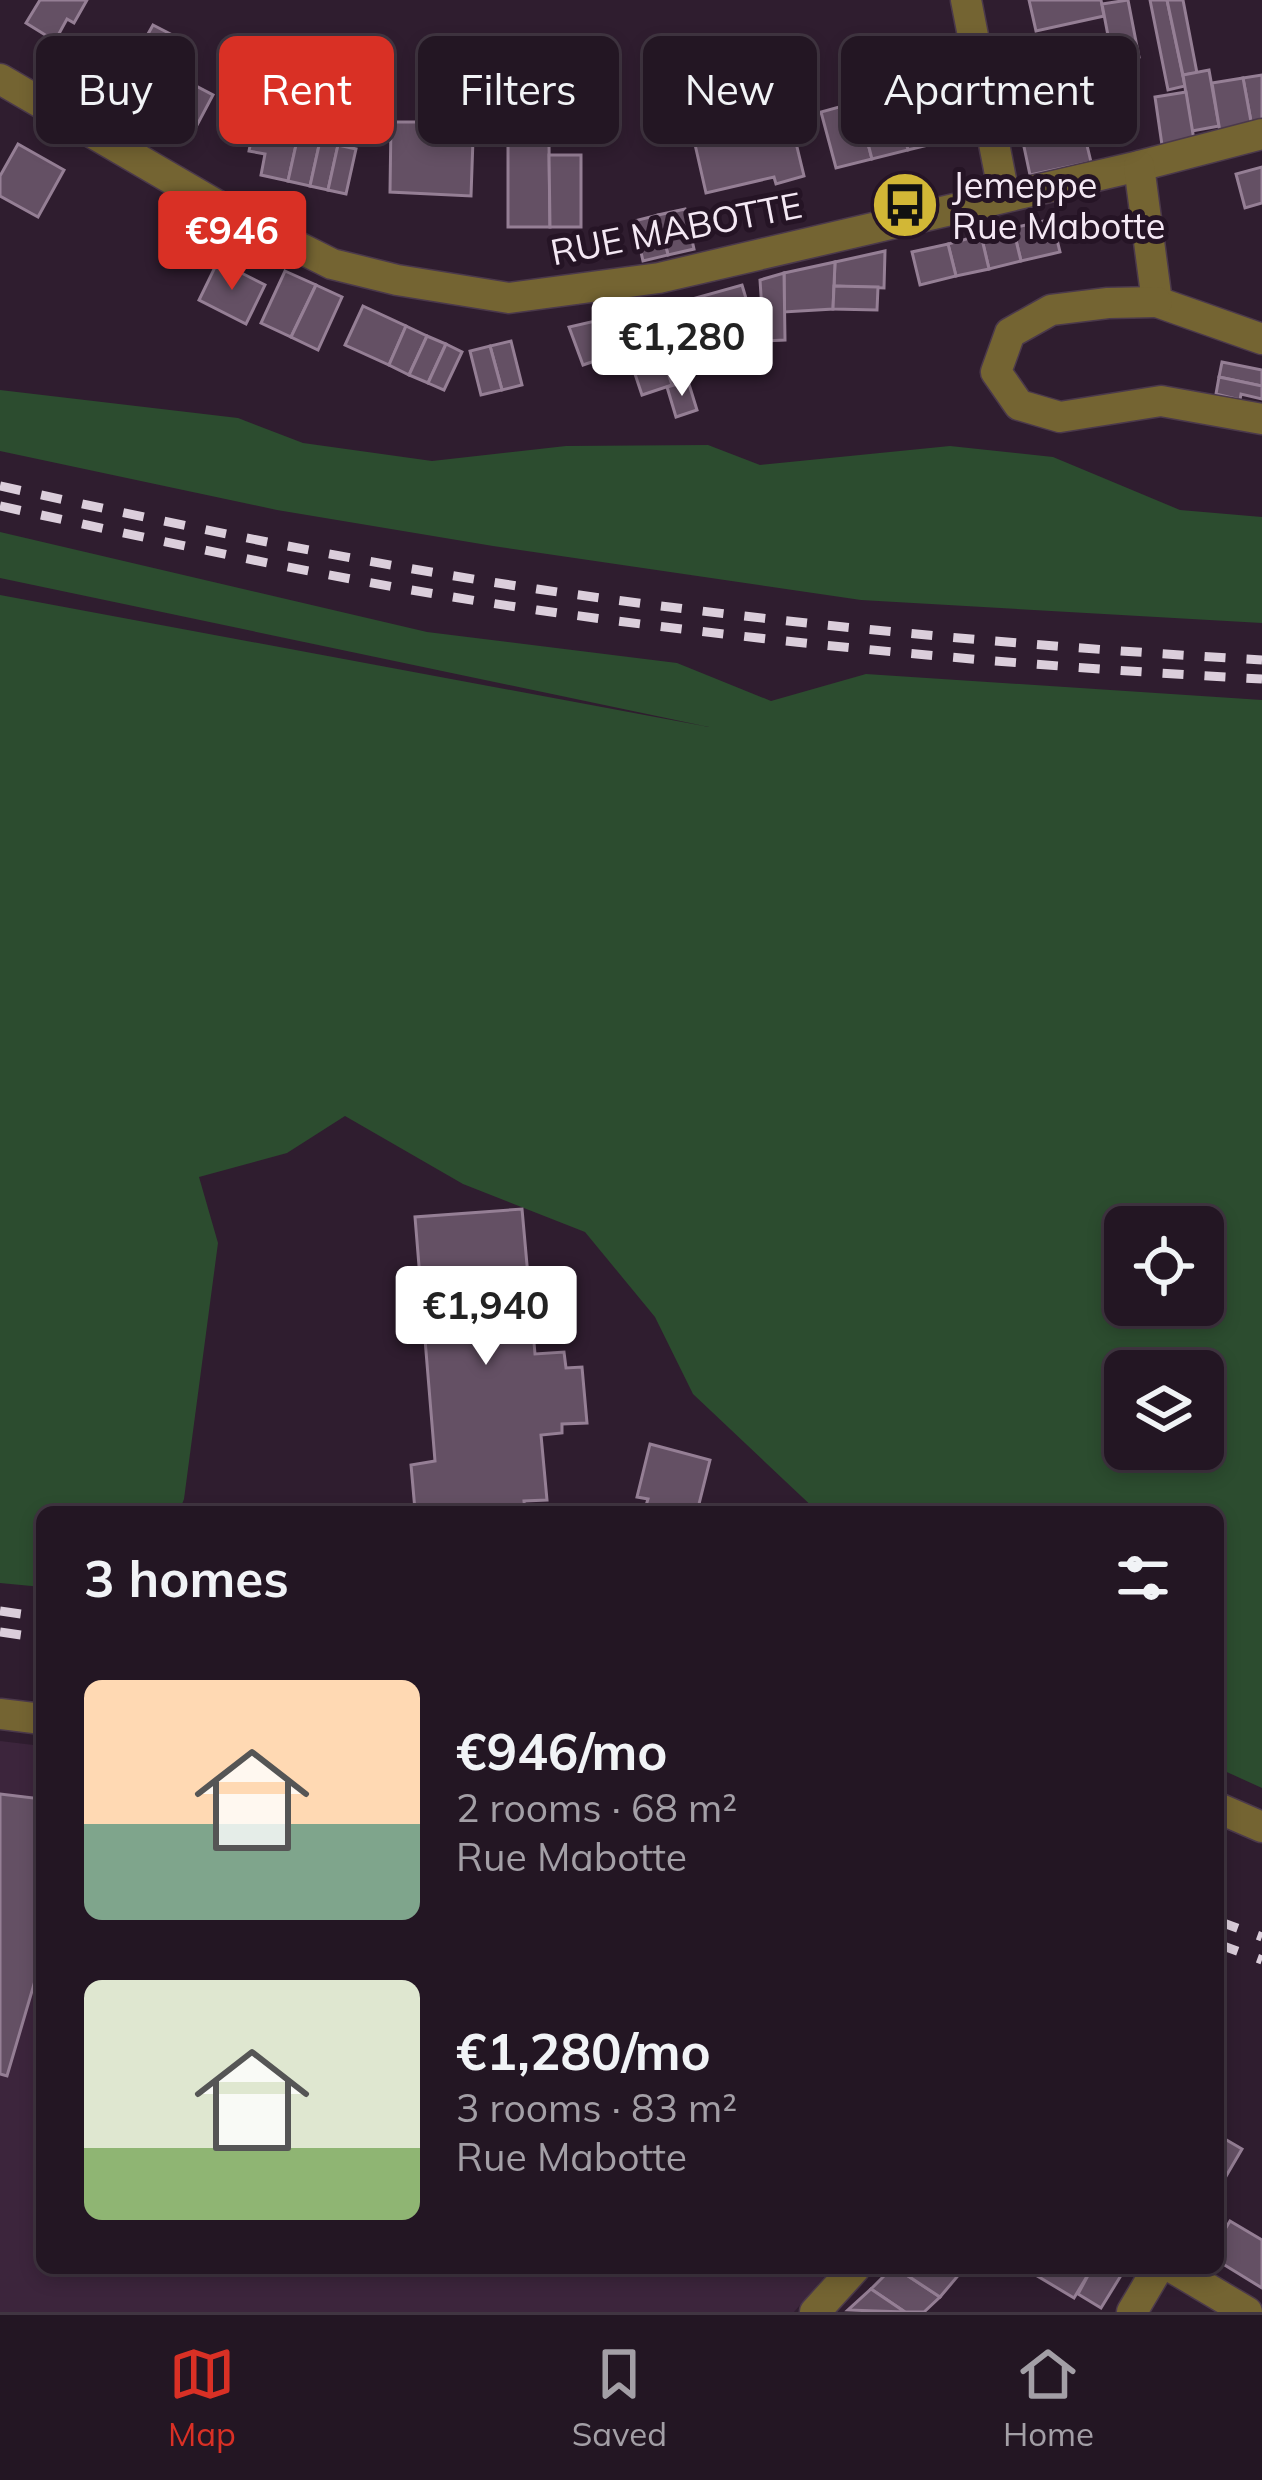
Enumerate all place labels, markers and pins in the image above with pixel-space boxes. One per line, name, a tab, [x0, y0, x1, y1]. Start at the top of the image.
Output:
place label: Jemeppe Rue Mabotte	[952, 162, 1165, 248]
bus stop icon: Jemeppe Rue Mabotte	[870, 170, 940, 240]
pin: €946	[161, 191, 303, 293]
pin: €1,280	[584, 297, 780, 399]
pin: €1,940	[388, 1266, 584, 1368]

